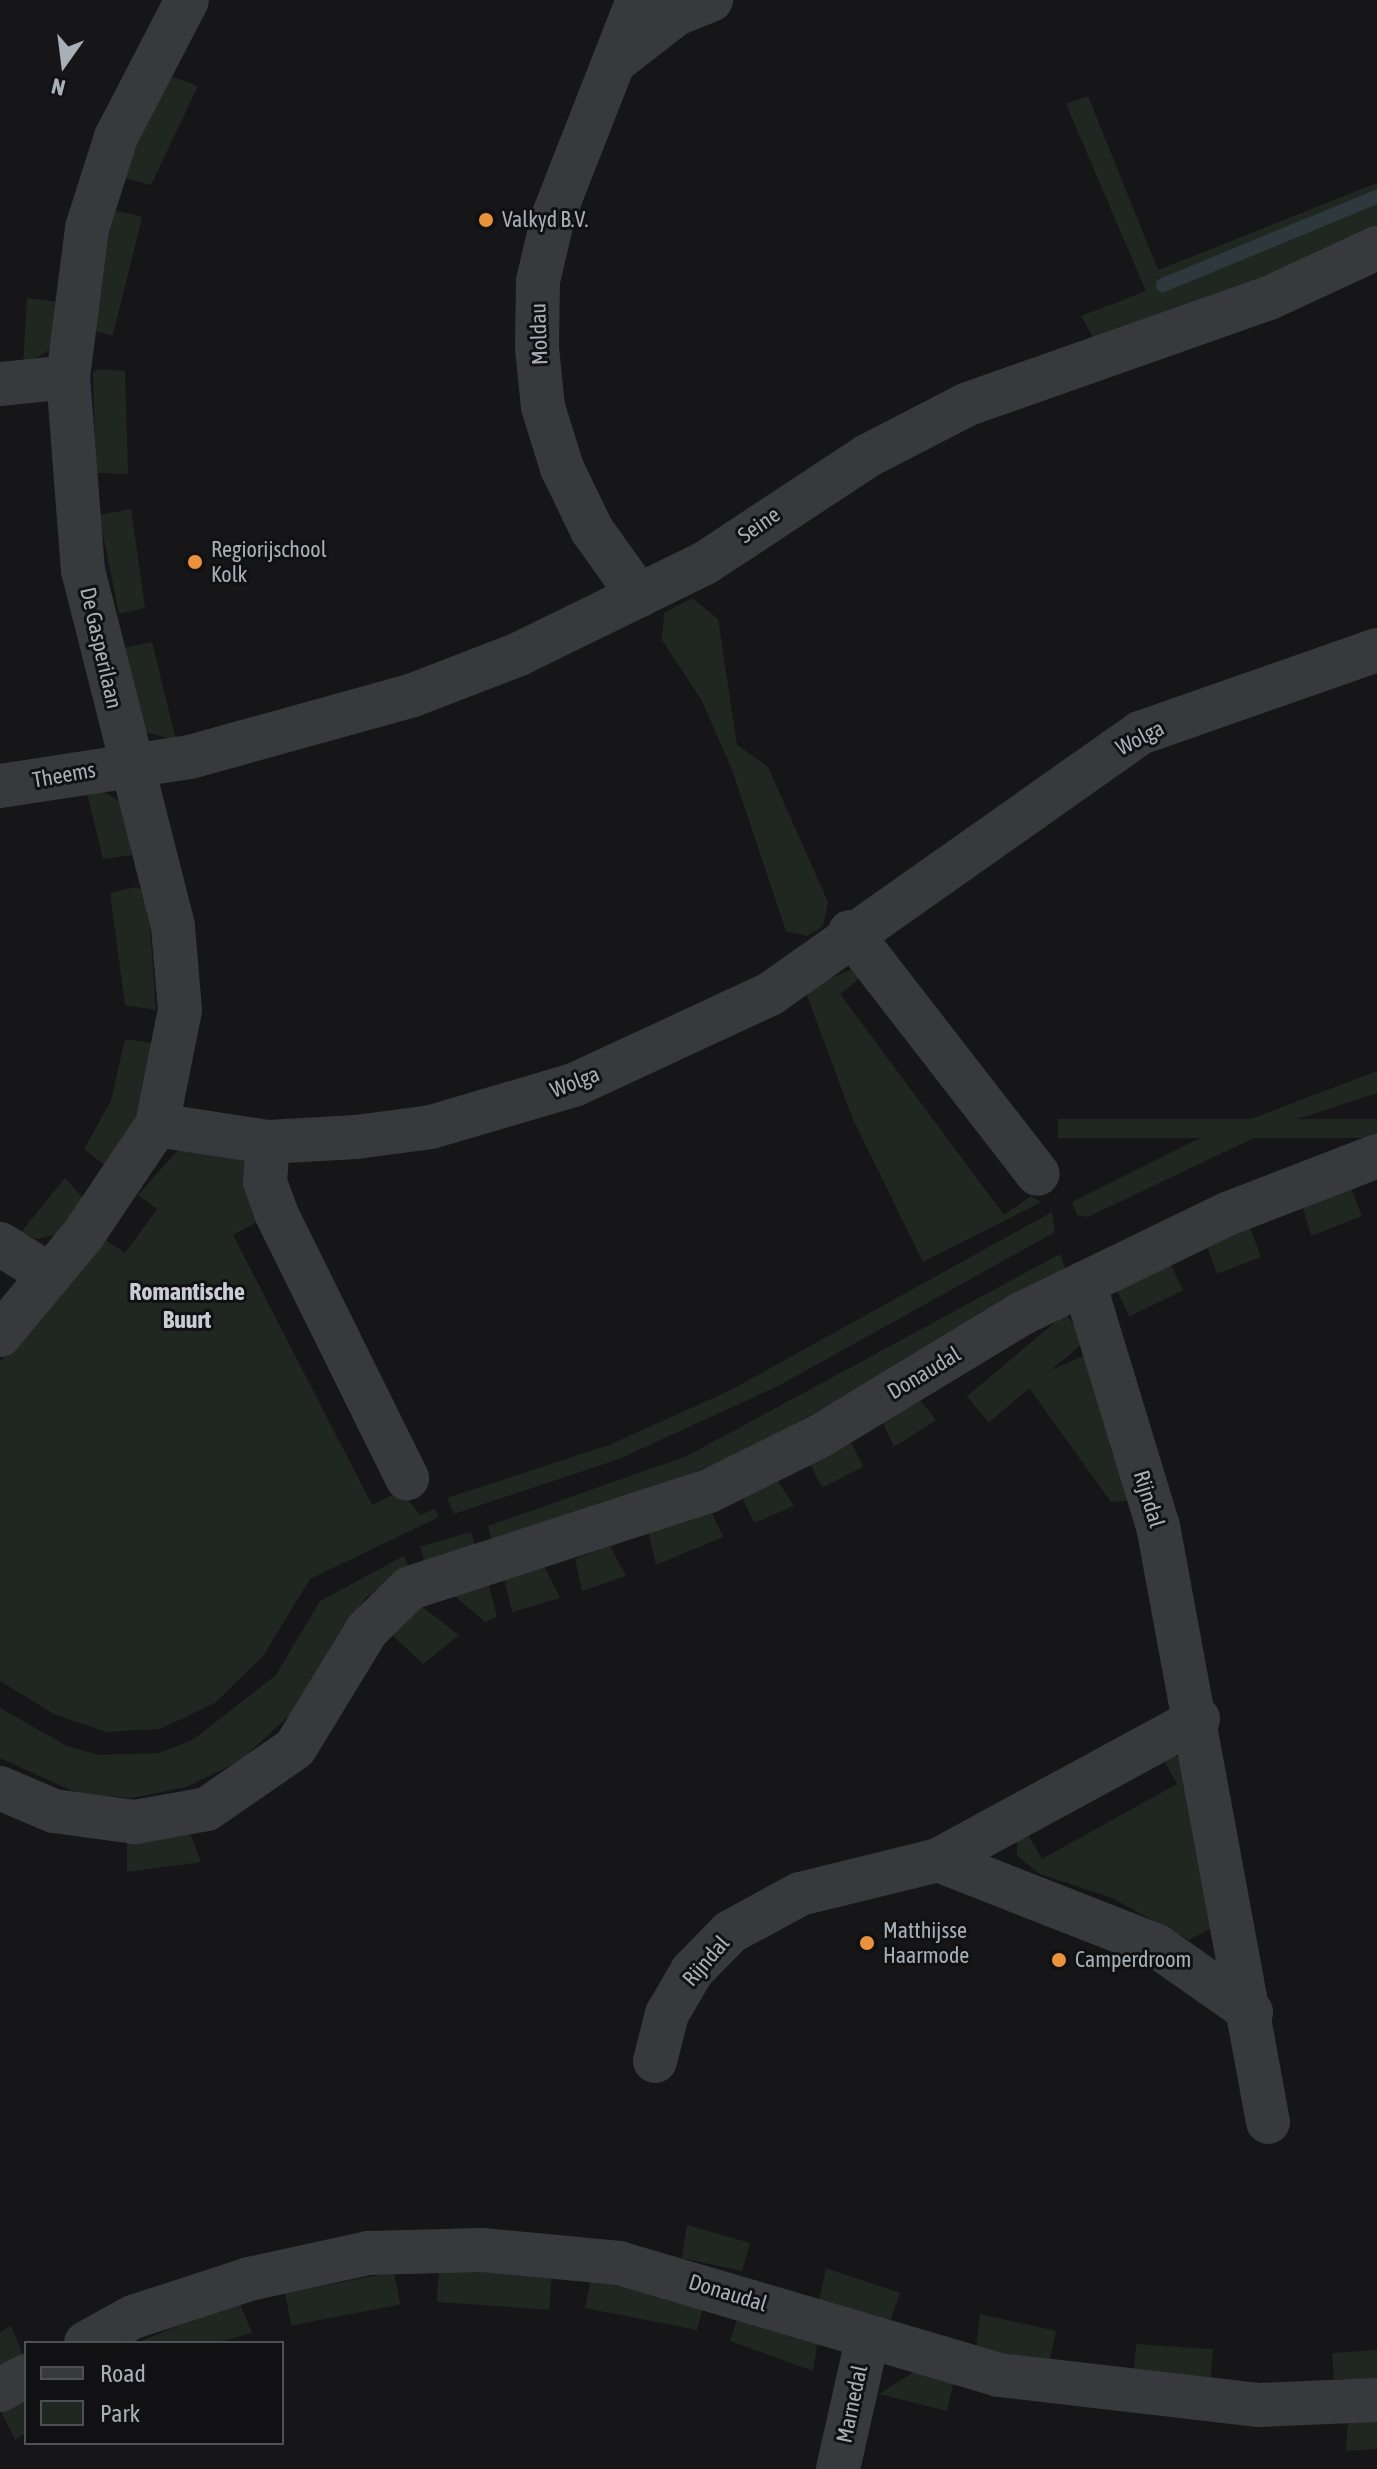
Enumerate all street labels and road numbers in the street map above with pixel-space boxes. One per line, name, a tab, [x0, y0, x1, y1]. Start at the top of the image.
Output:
street label: Moldau	[525, 303, 553, 365]
street label: Seine	[733, 501, 785, 549]
street label: De Gasperilaan	[74, 585, 128, 711]
street label: Wolga	[1112, 715, 1168, 761]
street label: Theems	[31, 756, 97, 794]
street label: Wolga	[547, 1061, 603, 1103]
street label: Donaudal	[883, 1341, 965, 1405]
street label: Rijndal	[1128, 1467, 1170, 1531]
street label: Rijndal	[677, 1930, 735, 1992]
street label: Donaudal	[686, 2269, 770, 2317]
street label: Marnedal	[831, 2363, 873, 2445]

